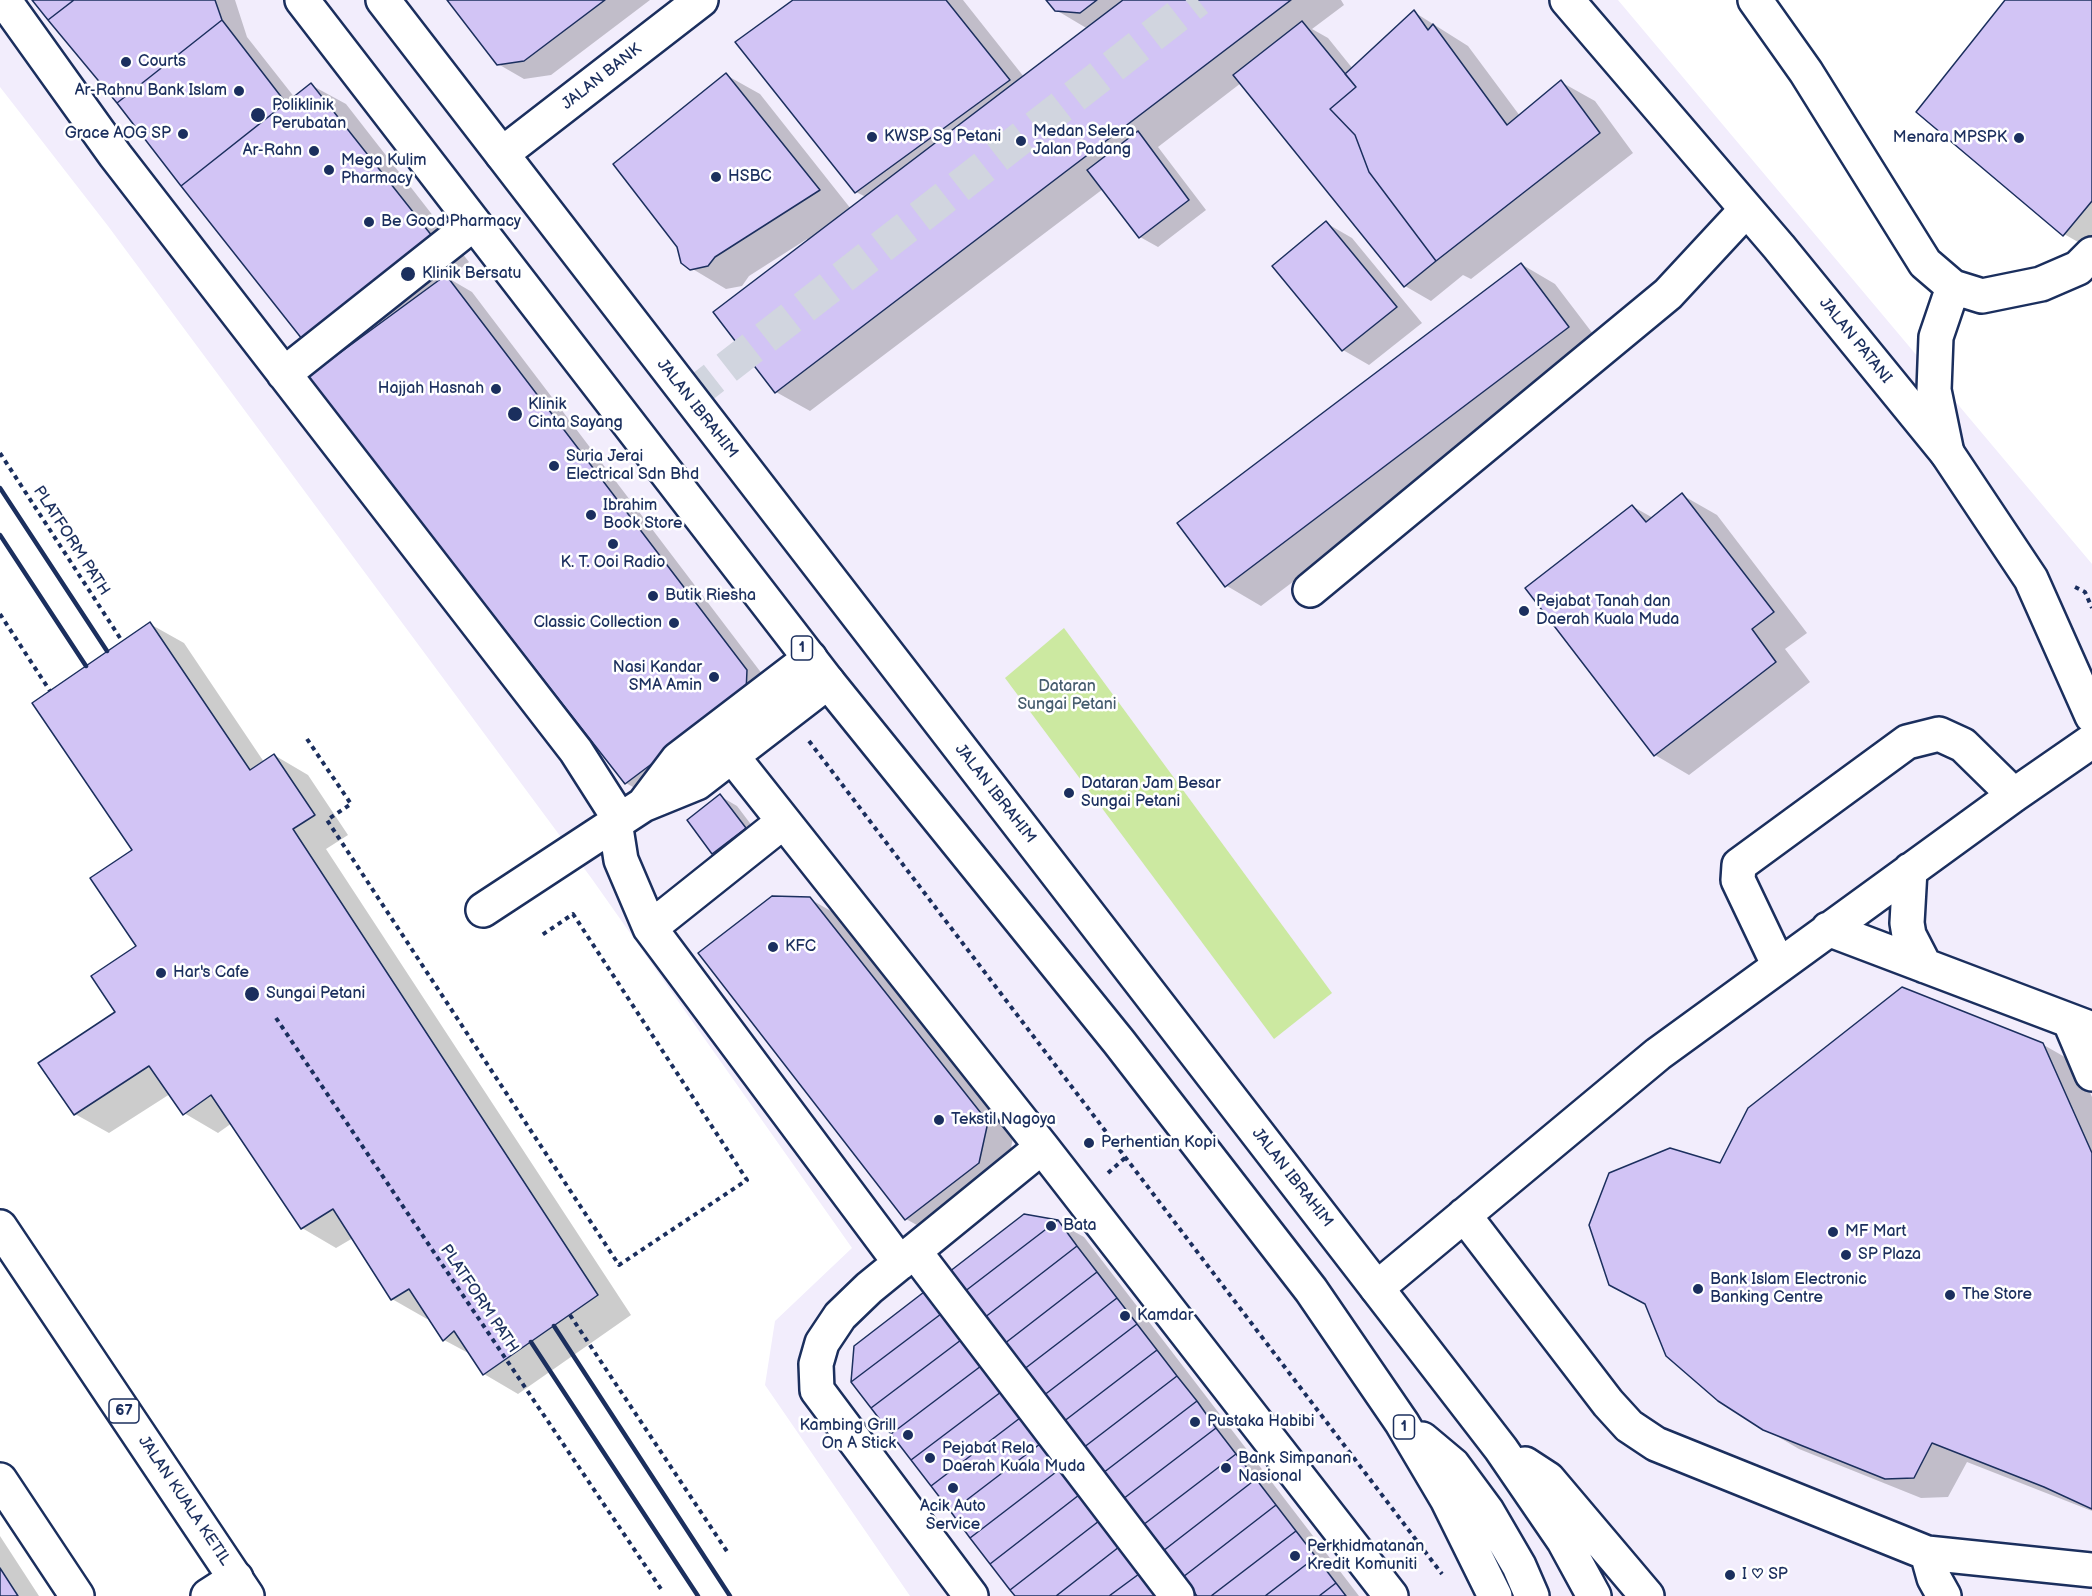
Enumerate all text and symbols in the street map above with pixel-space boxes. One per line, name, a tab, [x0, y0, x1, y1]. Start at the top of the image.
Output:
street label: JALAN BANK	[558, 40, 646, 114]
place label: Courts	[138, 52, 186, 72]
marker: Courts	[119, 55, 133, 69]
place label: Ar-Rahnu Bank Islam	[75, 81, 227, 101]
marker: Ar-Rahnu Bank Islam	[232, 84, 246, 98]
place label: Poliklinik Perubatan	[272, 96, 346, 134]
marker: Poliklinik Perubatan	[249, 106, 267, 124]
place label: Medan Selera Jalan Padang	[1033, 122, 1134, 160]
place label: Grace AOG SP	[65, 124, 171, 144]
marker: Grace AOG SP	[176, 127, 190, 141]
place label: KWSP Sg Petani	[884, 127, 1001, 147]
place label: Menara MPSPK	[1893, 128, 2007, 148]
marker: KWSP Sg Petani	[865, 130, 879, 144]
marker: Menara MPSPK	[2012, 131, 2026, 145]
marker: Medan Selera Jalan Padang	[1014, 134, 1028, 148]
place label: Ar-Rahn	[243, 141, 302, 161]
marker: Ar-Rahn	[307, 144, 321, 158]
place label: Mega Kulim Pharmacy	[341, 151, 426, 189]
marker: Mega Kulim Pharmacy	[322, 163, 336, 177]
place label: HSBC	[728, 167, 772, 187]
marker: HSBC	[709, 170, 723, 184]
place label: Be Good Pharmacy	[381, 212, 521, 232]
marker: Be Good Pharmacy	[362, 215, 376, 229]
place label: Klinik Bersatu	[422, 264, 522, 284]
marker: Klinik Bersatu	[399, 265, 417, 283]
street label: JALAN PATANI	[1815, 294, 1895, 388]
street label: JALAN IBRAHIM	[652, 356, 742, 462]
place label: Hajjah Hasnah	[378, 379, 484, 399]
marker: Hajjah Hasnah	[489, 382, 503, 396]
place label: Klinik Cinta Sayang	[528, 395, 623, 433]
marker: Klinik Cinta Sayang	[506, 405, 524, 423]
place label: Suria Jerai Electrical Sdn Bhd	[566, 447, 699, 485]
marker: Suria Jerai Electrical Sdn Bhd	[547, 459, 561, 473]
street label: PLATFORM PATH	[28, 483, 114, 599]
place label: Ibrahim Book Store	[603, 496, 682, 534]
marker: Ibrahim Book Store	[584, 508, 598, 522]
marker: K. T. Ooi Radio	[606, 537, 620, 551]
place label: K. T. Ooi Radio	[561, 553, 665, 573]
place label: Butik Riesha	[665, 586, 756, 606]
marker: Butik Riesha	[646, 589, 660, 603]
place label: Pejabat Tanah dan Daerah Kuala Muda	[1536, 592, 1679, 630]
marker: Pejabat Tanah dan Daerah Kuala Muda	[1517, 604, 1531, 618]
place label: Classic Collection	[533, 613, 662, 633]
marker: Classic Collection	[667, 616, 681, 630]
road number: 1	[792, 636, 812, 660]
place label: Nasi Kandar SMA Amin	[613, 658, 702, 696]
marker: Nasi Kandar SMA Amin	[707, 670, 721, 684]
park label: Dataran Sungai Petani	[1017, 677, 1117, 715]
street label: JALAN IBRAHIM	[950, 741, 1040, 847]
place label: Dataran Jam Besar Sungai Petani	[1081, 774, 1221, 812]
marker: Dataran Jam Besar Sungai Petani	[1062, 786, 1076, 800]
place label: KFC	[785, 937, 816, 957]
marker: KFC	[766, 940, 780, 954]
place label: Har's Cafe	[173, 963, 249, 983]
marker: Har's Cafe	[154, 966, 168, 980]
place label: Sungai Petani	[266, 984, 365, 1004]
marker: Sungai Petani	[243, 985, 261, 1003]
place label: Tekstil Nagoya	[951, 1110, 1056, 1130]
marker: Tekstil Nagoya	[932, 1113, 946, 1127]
street label: JALAN IBRAHIM	[1247, 1125, 1337, 1231]
place label: Perhentian Kopi	[1101, 1133, 1216, 1153]
marker: Perhentian Kopi	[1082, 1136, 1096, 1150]
place label: Bata	[1063, 1216, 1097, 1236]
marker: Bata	[1044, 1219, 1058, 1233]
place label: MF Mart	[1845, 1222, 1906, 1242]
marker: MF Mart	[1826, 1225, 1840, 1239]
street label: PLATFORM PATH	[436, 1241, 522, 1357]
place label: SP Plaza	[1858, 1245, 1921, 1265]
marker: SP Plaza	[1839, 1248, 1853, 1262]
place label: Bank Islam Electronic Banking Centre	[1710, 1270, 1867, 1308]
marker: Bank Islam Electronic Banking Centre	[1691, 1282, 1705, 1296]
place label: The Store	[1962, 1285, 2032, 1305]
marker: The Store	[1943, 1288, 1957, 1302]
place label: Kamdar	[1137, 1306, 1193, 1326]
marker: Kamdar	[1118, 1309, 1132, 1323]
road number: 67	[109, 1399, 139, 1423]
place label: Pustaka Habibi	[1207, 1412, 1315, 1432]
marker: Pustaka Habibi	[1188, 1415, 1202, 1429]
road number: 1	[1394, 1415, 1414, 1439]
place label: Kambing Grill On A Stick	[799, 1416, 896, 1454]
marker: Kambing Grill On A Stick	[901, 1428, 915, 1442]
street label: JALAN KUALA KETIL	[134, 1433, 234, 1569]
place label: Pejabat Rela Daerah Kuala Muda	[942, 1439, 1085, 1477]
place label: Bank Simpanan Nasional	[1238, 1449, 1351, 1487]
marker: Pejabat Rela Daerah Kuala Muda	[923, 1451, 937, 1465]
marker: Bank Simpanan Nasional	[1219, 1461, 1233, 1475]
marker: Acik Auto Service	[946, 1481, 960, 1495]
place label: Acik Auto Service	[920, 1497, 986, 1535]
place label: Perkhidmatanan Kredit Komuniti	[1307, 1537, 1424, 1575]
marker: Perkhidmatanan Kredit Komuniti	[1288, 1549, 1302, 1563]
place label: I ♥ SP	[1742, 1565, 1788, 1585]
marker: I ♥ SP	[1723, 1568, 1737, 1582]

